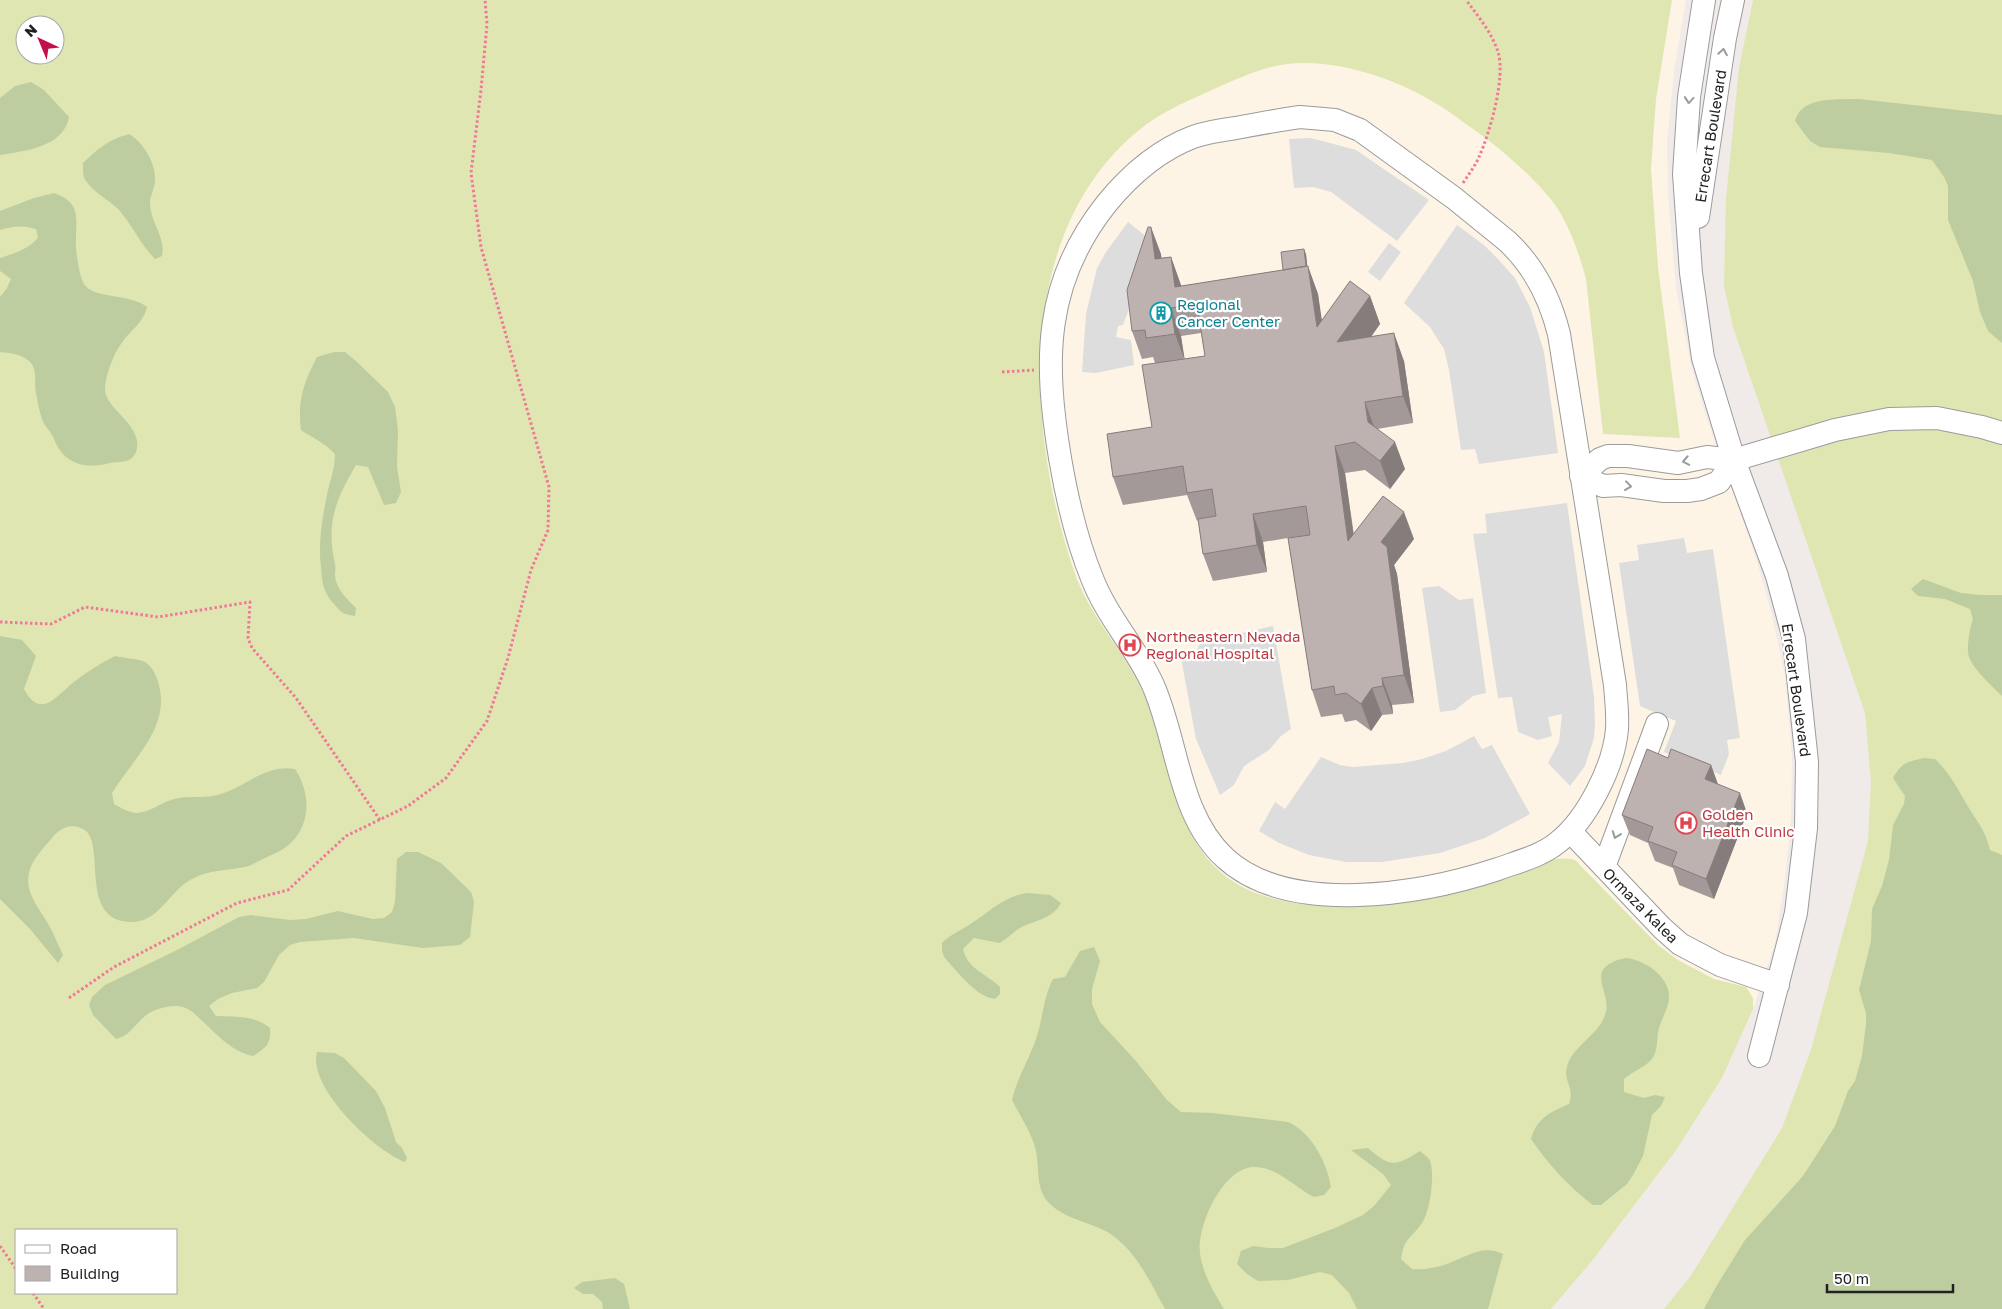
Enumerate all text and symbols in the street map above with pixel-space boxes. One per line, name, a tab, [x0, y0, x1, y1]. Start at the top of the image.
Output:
north arrow	[15, 15, 65, 65]
text: N	[21, 20, 40, 40]
one-way arrow	[1717, 47, 1727, 56]
street label: Errecart Boulevard	[1691, 68, 1729, 204]
one-way arrow	[1684, 96, 1695, 104]
place label: Regional Cancer Center	[1177, 295, 1280, 330]
building icon: Regional Cancer Center	[1149, 301, 1173, 325]
one-way arrow	[1681, 455, 1690, 466]
one-way arrow	[1624, 480, 1632, 491]
street label: Errecart Boulevard	[1779, 622, 1815, 758]
place label: Northeastern Nevada Regional Hospital	[1146, 627, 1300, 662]
hospital icon: Northeastern Nevada Regional Hospital	[1118, 633, 1142, 657]
place label: Golden Health Clinic	[1702, 805, 1795, 840]
hospital icon: Golden Health Clinic	[1674, 811, 1698, 835]
one-way arrow	[1612, 830, 1622, 839]
street label: Ormaza Kalea	[1600, 864, 1682, 946]
legend	[15, 1229, 178, 1294]
text: Road	[60, 1239, 97, 1257]
scale bar	[1827, 1262, 1953, 1294]
text: Building	[60, 1264, 120, 1282]
text: 50 m	[1834, 1269, 1869, 1287]

